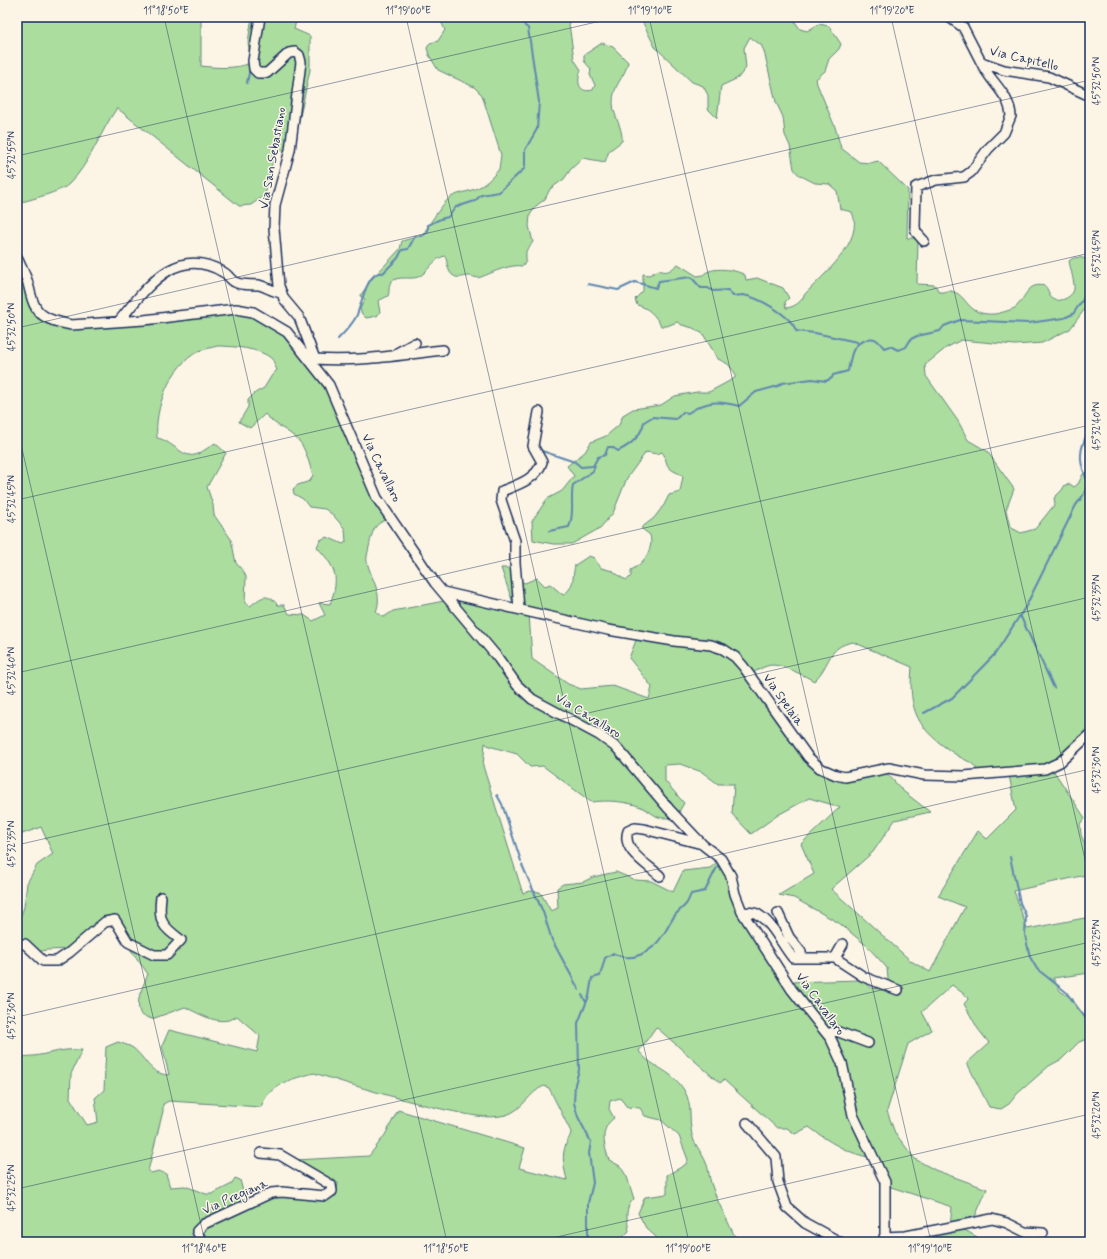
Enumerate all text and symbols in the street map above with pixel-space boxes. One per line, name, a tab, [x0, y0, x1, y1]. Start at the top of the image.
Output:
text: 11°18'50"E	[143, 4, 189, 18]
text: 11°19'00"E	[385, 4, 431, 18]
text: 11°19'10"E	[628, 4, 672, 18]
text: 11°19'20"E	[870, 4, 915, 18]
street label: Via Capitello	[988, 43, 1060, 75]
text: 45°32'50"N	[1090, 56, 1104, 105]
street label: Via San Sebastiano	[256, 106, 290, 210]
text: 45°32'55"N	[5, 131, 19, 179]
text: 45°32'45"N	[1090, 230, 1104, 278]
text: 45°32'50"N	[5, 302, 19, 351]
text: 45°32'40"N	[1090, 402, 1104, 450]
street label: Via Cavallaro	[357, 431, 405, 505]
text: 45°32'45"N	[5, 475, 19, 523]
text: 45°32'35"N	[1090, 574, 1104, 621]
text: 45°32'40"N	[5, 647, 19, 695]
street label: Via Spelaia	[759, 670, 807, 730]
street label: Via Cavallaro	[552, 690, 624, 742]
text: 45°32'30"N	[1090, 746, 1104, 794]
text: 45°32'35"N	[5, 820, 19, 867]
text: 45°32'25"N	[1090, 919, 1104, 966]
street label: Via Cavallaro	[791, 969, 849, 1039]
text: 45°32'30"N	[5, 992, 19, 1040]
text: 45°32'20"N	[1090, 1091, 1104, 1139]
text: 45°32'25"N	[5, 1164, 19, 1211]
street label: Via Pregiana	[200, 1175, 271, 1220]
text: 11°18'40"E	[181, 1242, 227, 1256]
text: 11°18'50"E	[423, 1242, 469, 1256]
text: 11°19'00"E	[665, 1242, 711, 1256]
text: 11°19'10"E	[908, 1242, 952, 1256]

